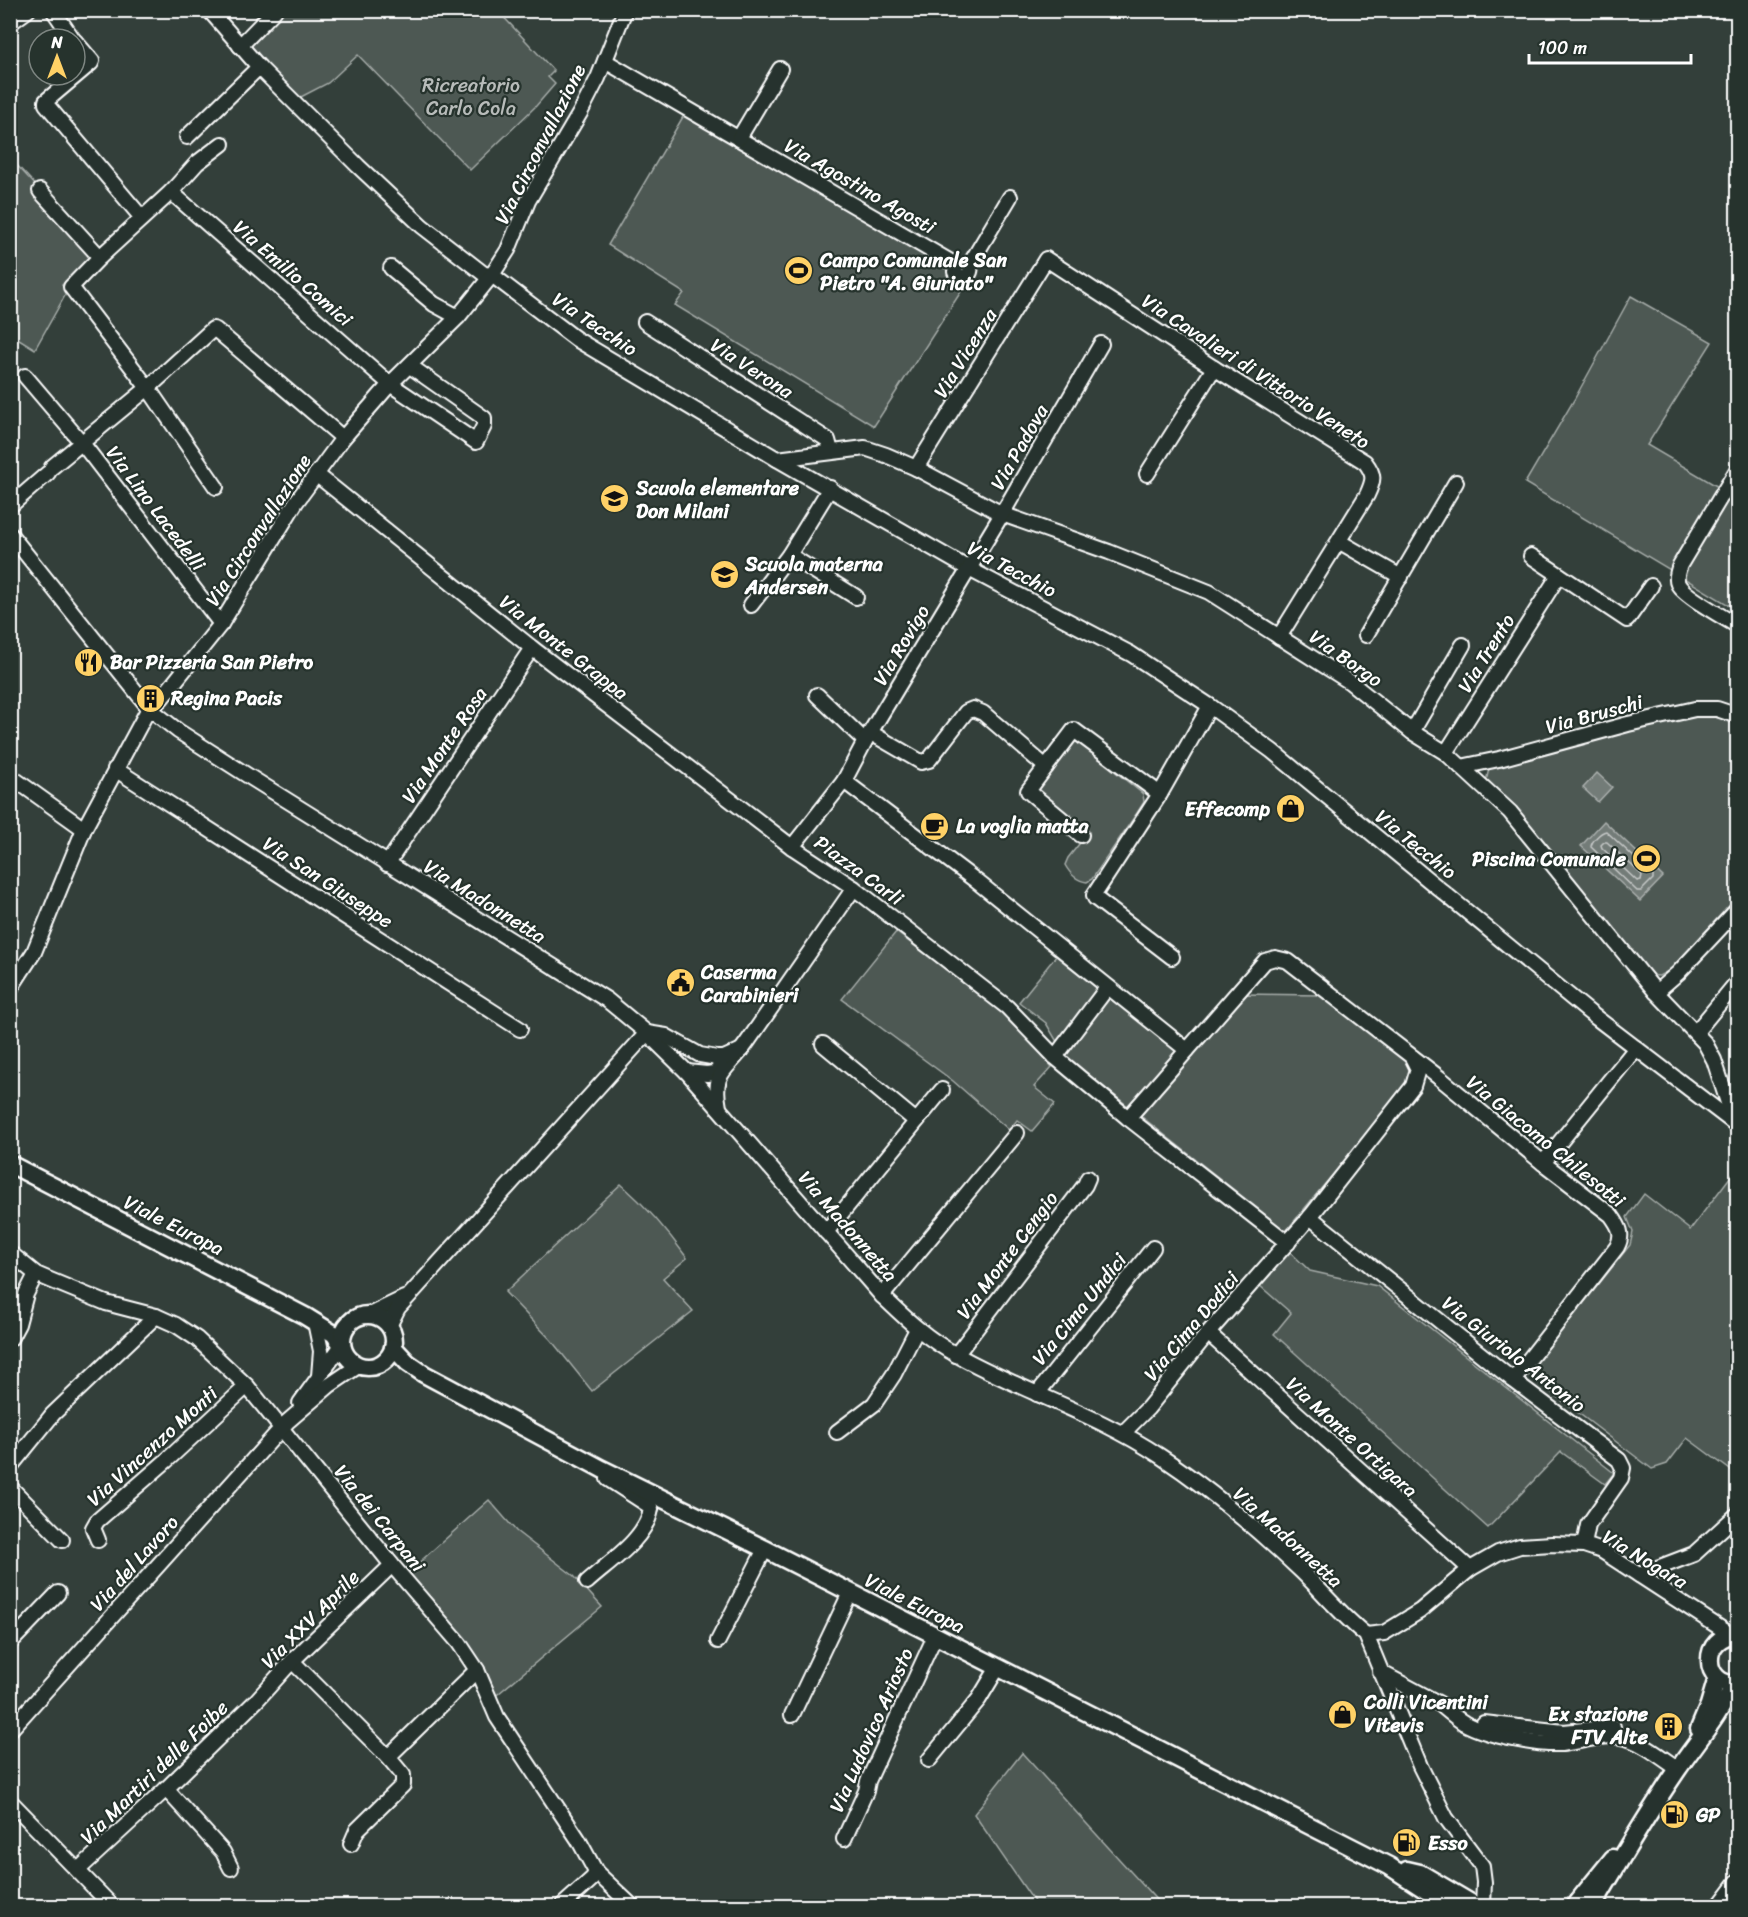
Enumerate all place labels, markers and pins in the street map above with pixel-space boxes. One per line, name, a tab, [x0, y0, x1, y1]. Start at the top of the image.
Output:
place label: Campo Comunale San Pietro "A. Giuriato"	[819, 243, 1007, 301]
sports icon: Campo Comunale San Pietro "A. Giuriato"	[783, 255, 815, 287]
place label: Scuola elementare Don Milani	[635, 471, 800, 529]
school or university icon: Scuola elementare Don Milani	[599, 483, 631, 515]
place label: Scuola materna Andersen	[744, 547, 884, 605]
school or university icon: Scuola materna Andersen	[708, 559, 740, 591]
place label: Bar Pizzeria San Pietro	[110, 645, 313, 680]
restaurant icon: Bar Pizzeria San Pietro	[73, 646, 105, 678]
place label: Regina Pacis	[170, 681, 283, 716]
building icon: Regina Pacis	[134, 682, 166, 714]
place label: Effecomp	[1185, 792, 1270, 827]
shop icon: Effecomp	[1275, 793, 1307, 825]
place label: La voglia matta	[956, 809, 1089, 844]
cafe icon: La voglia matta	[919, 810, 951, 842]
place label: Piscina Comunale	[1472, 842, 1627, 877]
sports icon: Piscina Comunale	[1631, 843, 1663, 875]
place label: Caserma Carabinieri	[700, 955, 800, 1013]
public building icon: Caserma Carabinieri	[664, 967, 696, 999]
place label: Colli Vicentini Vitevis	[1363, 1685, 1489, 1743]
place label: Ex stazione FTV Alte	[1548, 1697, 1649, 1755]
shop icon: Colli Vicentini Vitevis	[1327, 1698, 1359, 1730]
building icon: Ex stazione FTV Alte	[1653, 1710, 1685, 1742]
place label: GP	[1695, 1798, 1720, 1833]
fuel station icon: GP	[1659, 1799, 1691, 1831]
place label: Esso	[1428, 1826, 1469, 1861]
fuel station icon: Esso	[1391, 1827, 1423, 1859]

